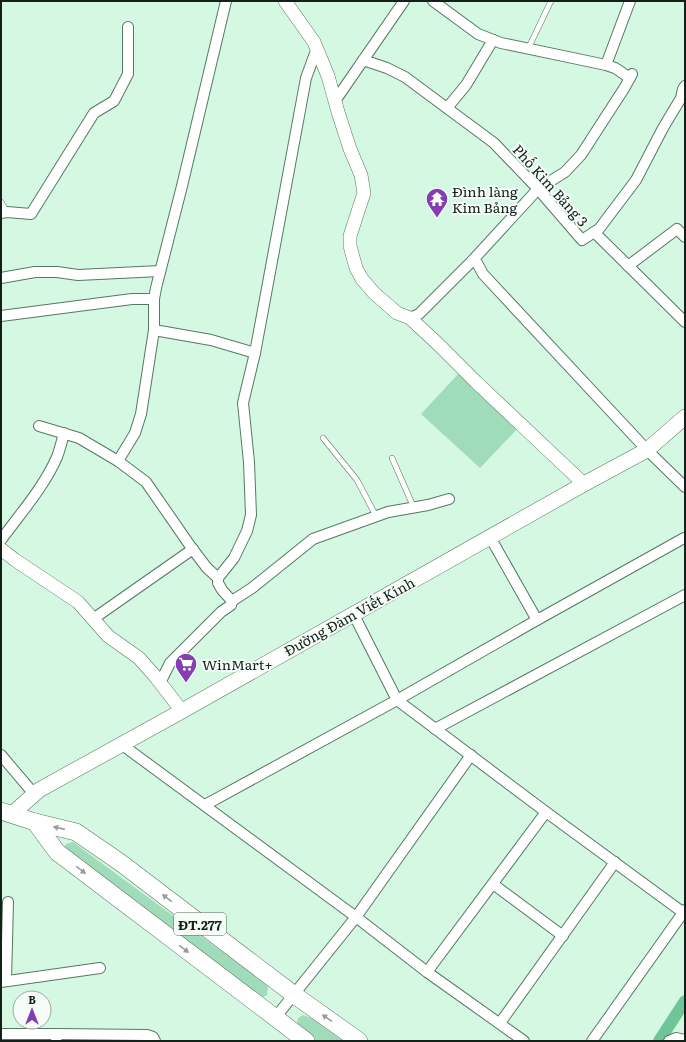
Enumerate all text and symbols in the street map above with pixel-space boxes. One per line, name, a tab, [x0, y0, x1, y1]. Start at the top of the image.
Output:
street label: Phố Kim Bảng 3	[509, 140, 593, 230]
place label: Đình làng Kim Bảng	[452, 181, 518, 217]
temple icon: Đình làng Kim Bảng	[424, 186, 450, 219]
street label: Đường Đàm Viết Kính	[280, 572, 418, 660]
supermarket icon: WinMart+	[173, 651, 199, 684]
place label: WinMart+	[202, 654, 273, 674]
one-way arrow	[53, 825, 65, 831]
one-way arrow	[75, 866, 86, 875]
one-way arrow	[162, 895, 172, 903]
road number: ĐT.277	[174, 913, 226, 935]
one-way arrow	[179, 945, 190, 953]
north arrow	[12, 990, 52, 1030]
text: B	[28, 991, 36, 1007]
one-way arrow	[322, 1014, 332, 1022]

